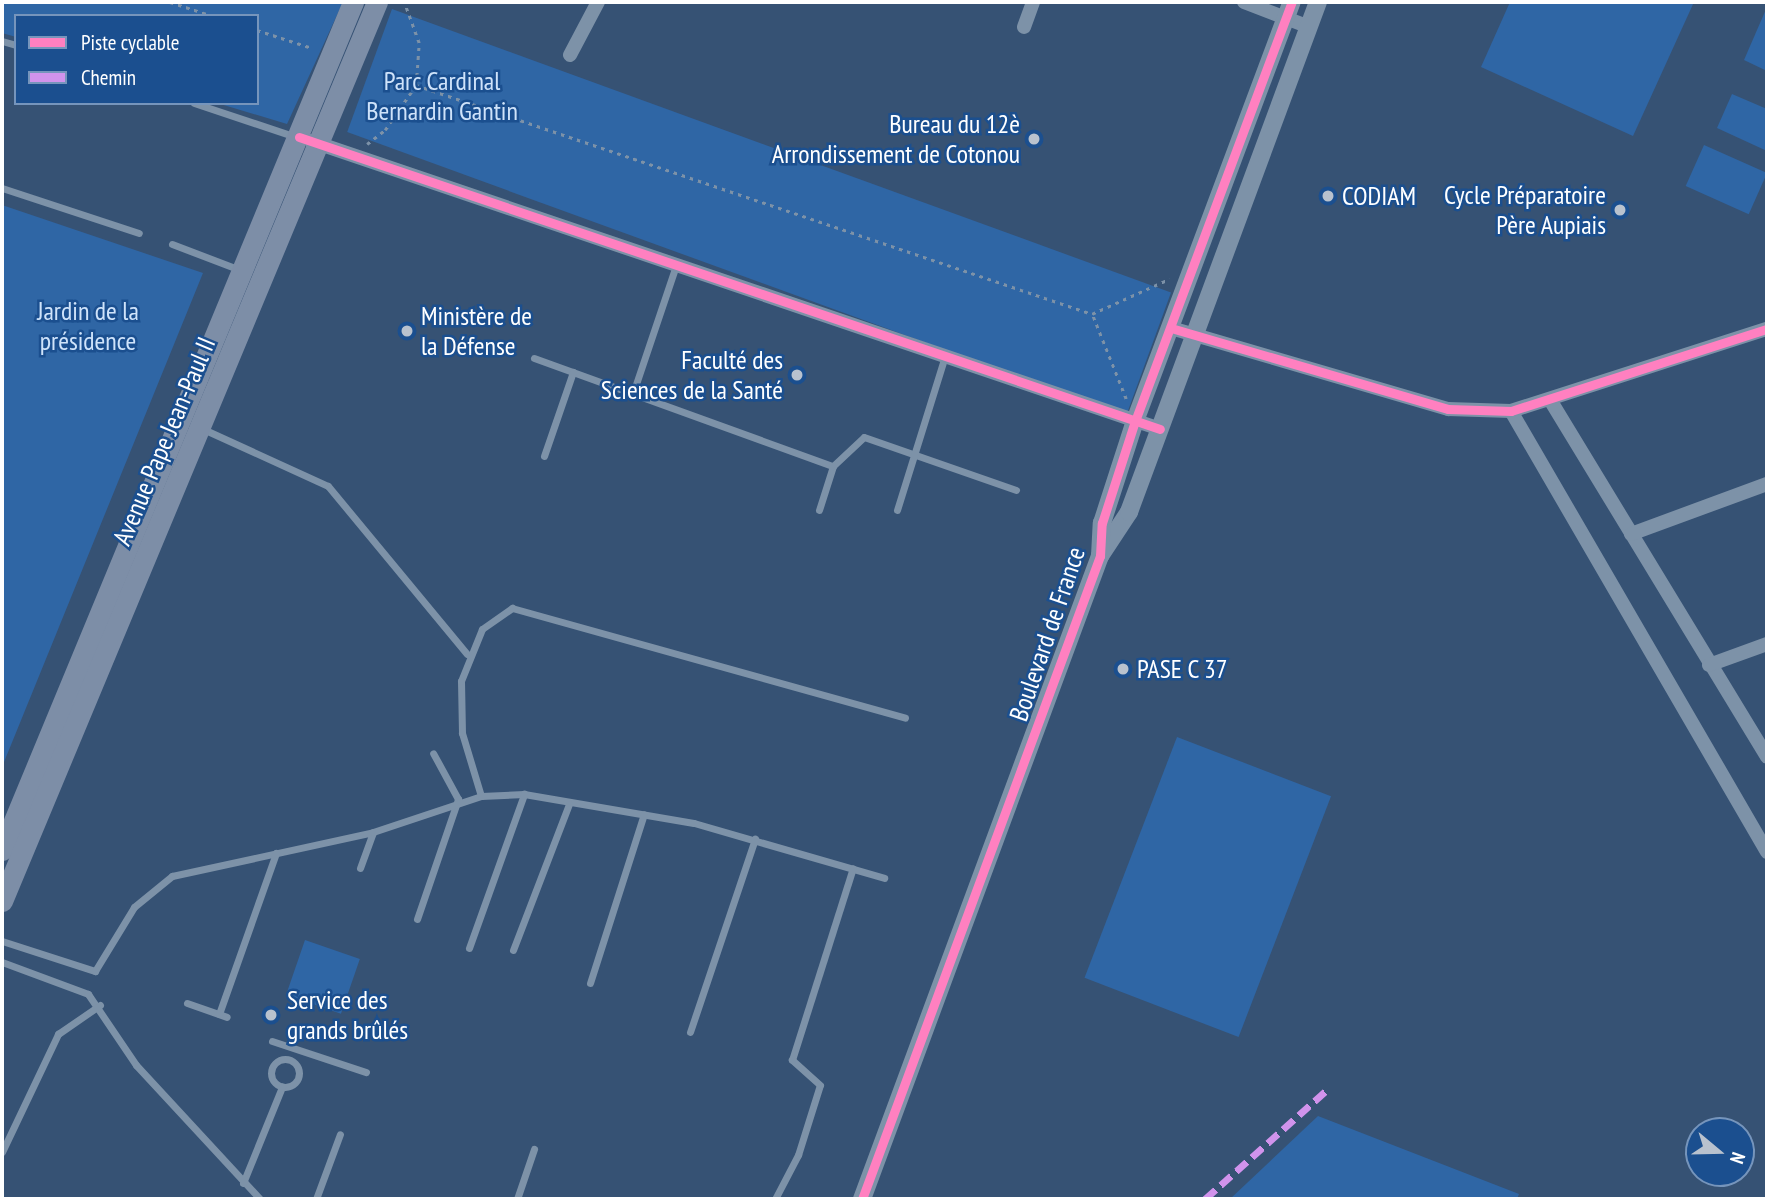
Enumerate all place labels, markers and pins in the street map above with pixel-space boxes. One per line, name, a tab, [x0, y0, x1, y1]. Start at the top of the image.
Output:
place label: Bureau du 12è Arrondissement de Cotonou	[772, 108, 1020, 170]
marker: Bureau du 12è Arrondissement de Cotonou	[1026, 131, 1042, 147]
place label: Cycle Préparatoire Père Aupiais	[1444, 179, 1606, 241]
place label: CODIAM	[1342, 180, 1416, 212]
marker: CODIAM	[1320, 188, 1336, 204]
marker: Cycle Préparatoire Père Aupiais	[1612, 202, 1628, 218]
place label: Ministère de la Défense	[421, 300, 532, 362]
marker: Ministère de la Défense	[399, 323, 415, 339]
place label: Faculté des Sciences de la Santé	[601, 344, 783, 406]
marker: Faculté des Sciences de la Santé	[789, 367, 805, 383]
place label: PASE C 37	[1137, 653, 1228, 685]
marker: PASE C 37	[1115, 661, 1131, 677]
place label: Service des grands brûlés	[287, 984, 408, 1046]
marker: Service des grands brûlés	[261, 1005, 281, 1025]

